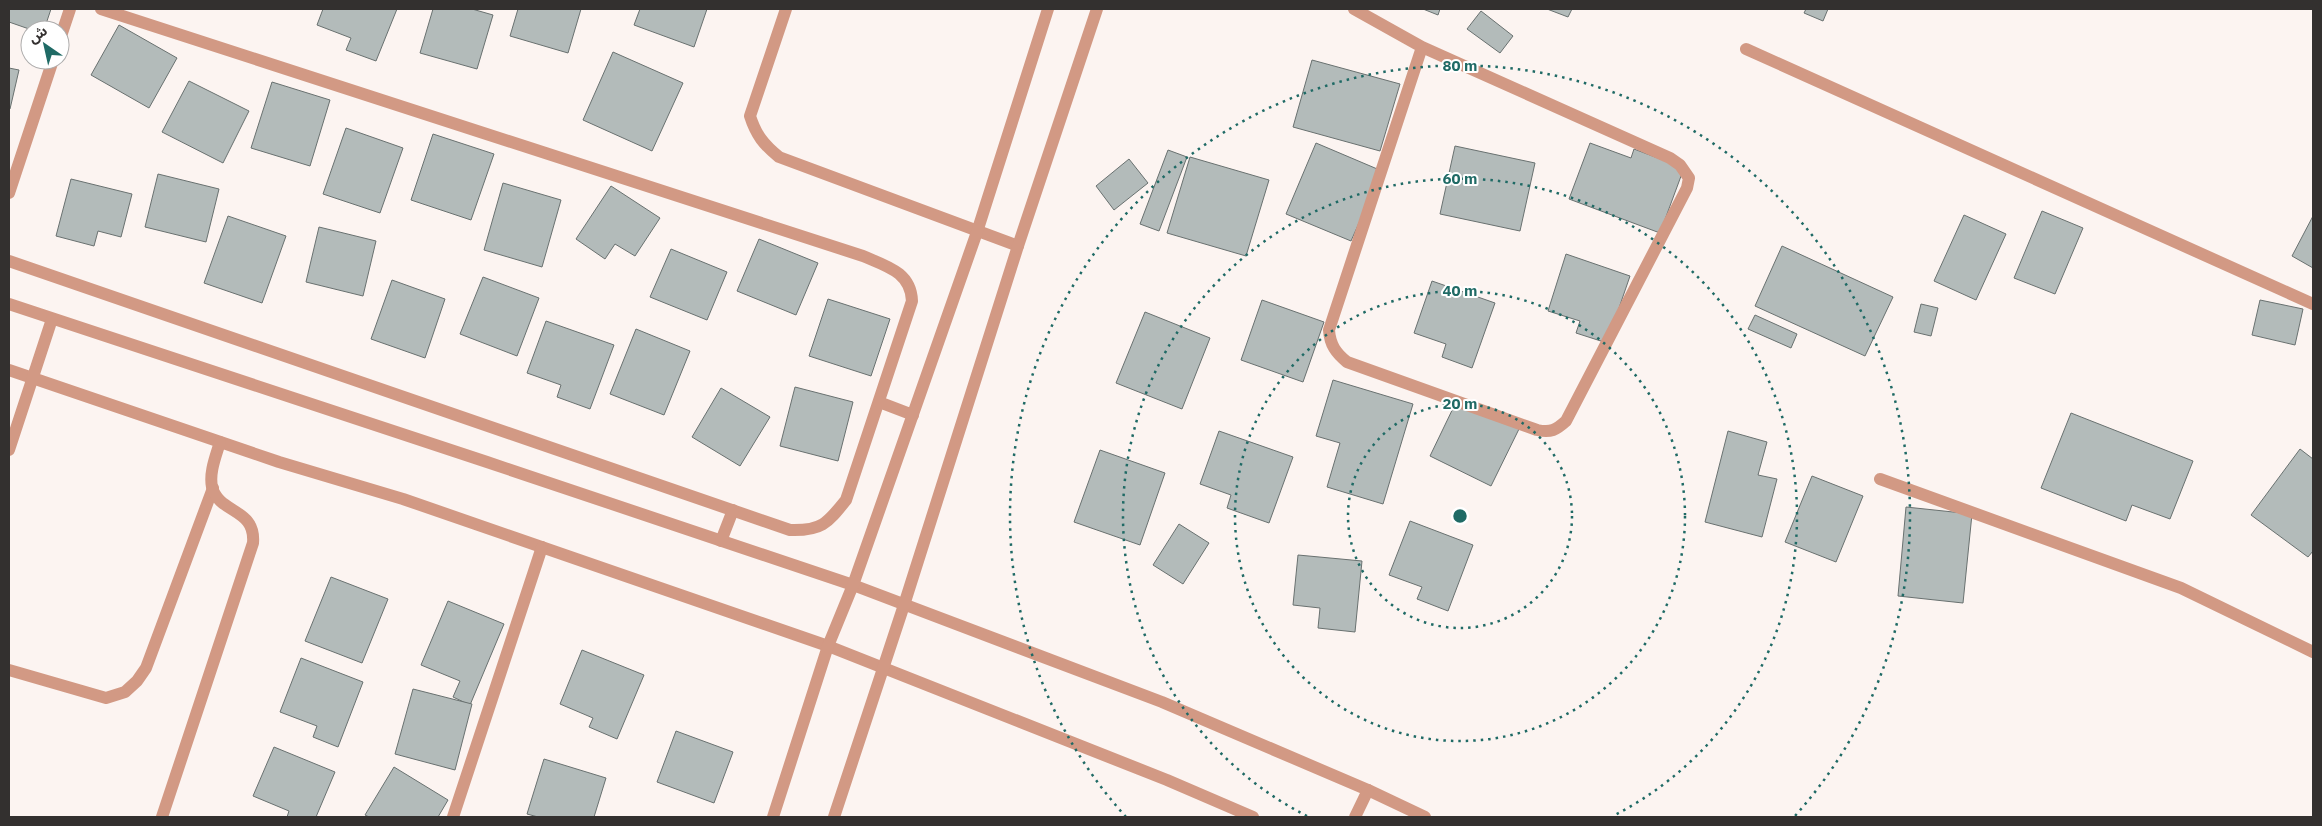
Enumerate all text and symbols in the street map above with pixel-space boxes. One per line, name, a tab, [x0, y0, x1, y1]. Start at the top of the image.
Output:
north arrow	[20, 20, 70, 70]
text: ش	[25, 21, 51, 47]
text: 80 m	[1443, 56, 1477, 75]
text: 60 m	[1443, 169, 1477, 188]
text: 40 m	[1443, 281, 1477, 300]
text: 20 m	[1443, 394, 1477, 413]
centre of rings	[1451, 507, 1469, 525]

